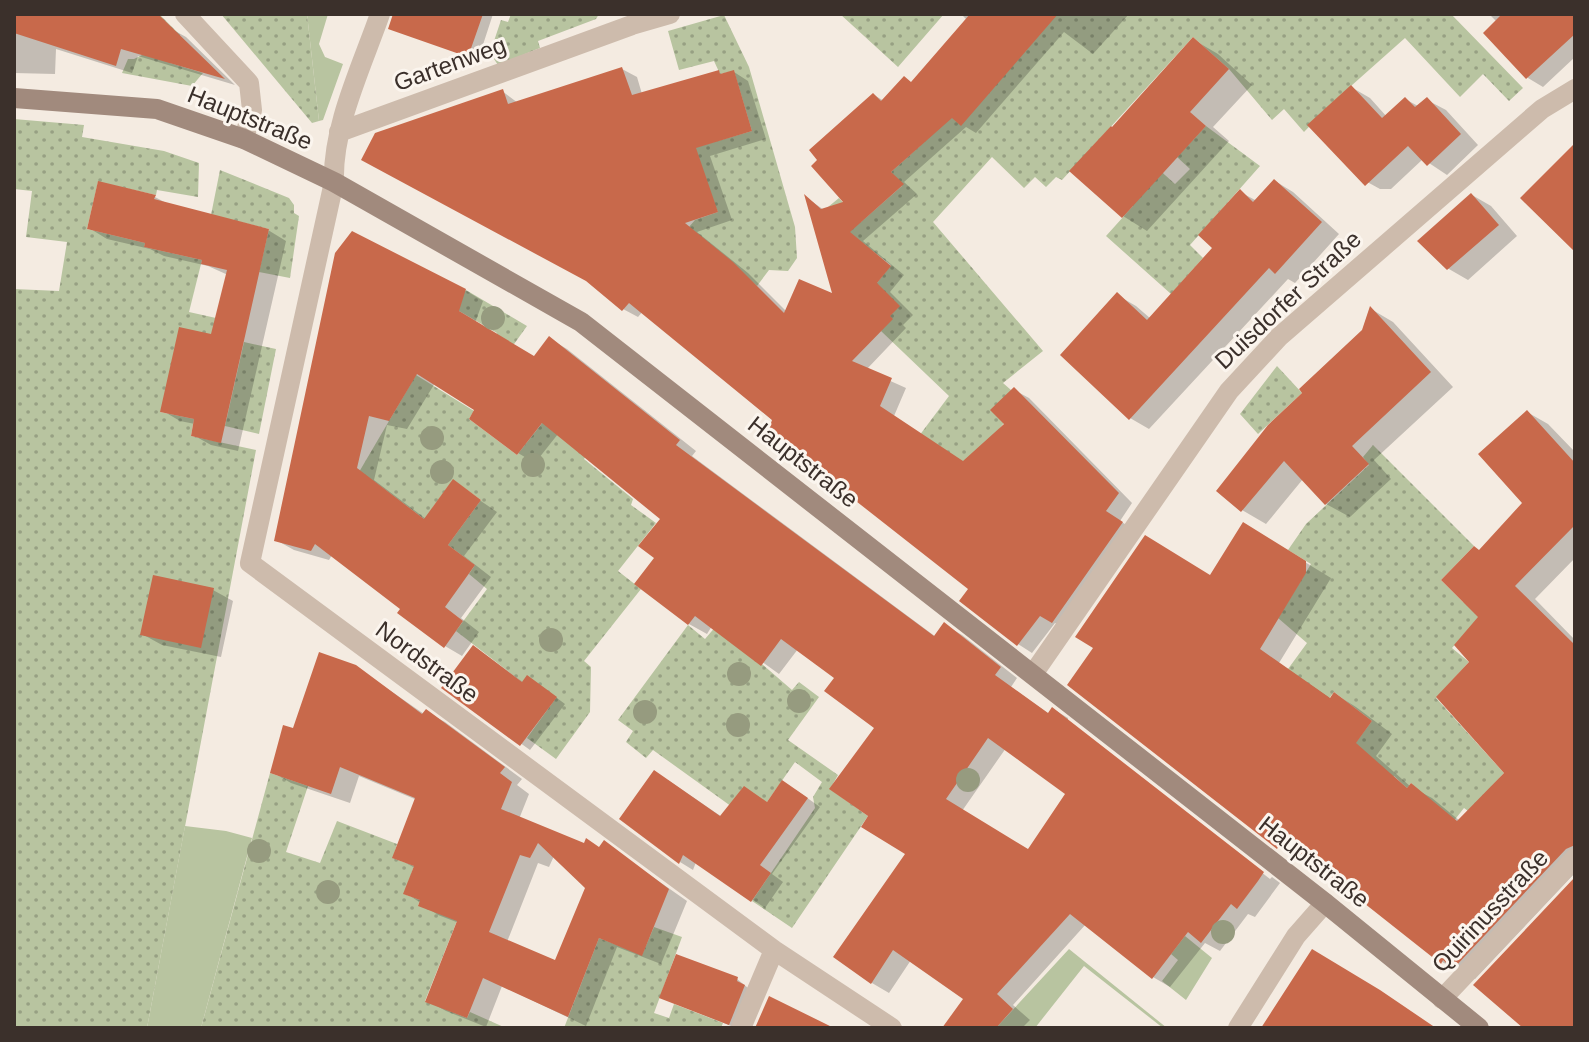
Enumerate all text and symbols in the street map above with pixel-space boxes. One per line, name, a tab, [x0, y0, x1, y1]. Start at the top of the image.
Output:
street label: Gartenweg	[390, 31, 510, 96]
street label: Hauptstraße	[184, 80, 316, 155]
street label: Duisdorfer Straße	[1209, 225, 1366, 374]
street label: Hauptstraße	[743, 410, 864, 513]
street label: Nordstraße	[371, 615, 484, 708]
street label: Hauptstraße	[1254, 810, 1375, 913]
street label: Quirinusstraße	[1426, 844, 1553, 977]

